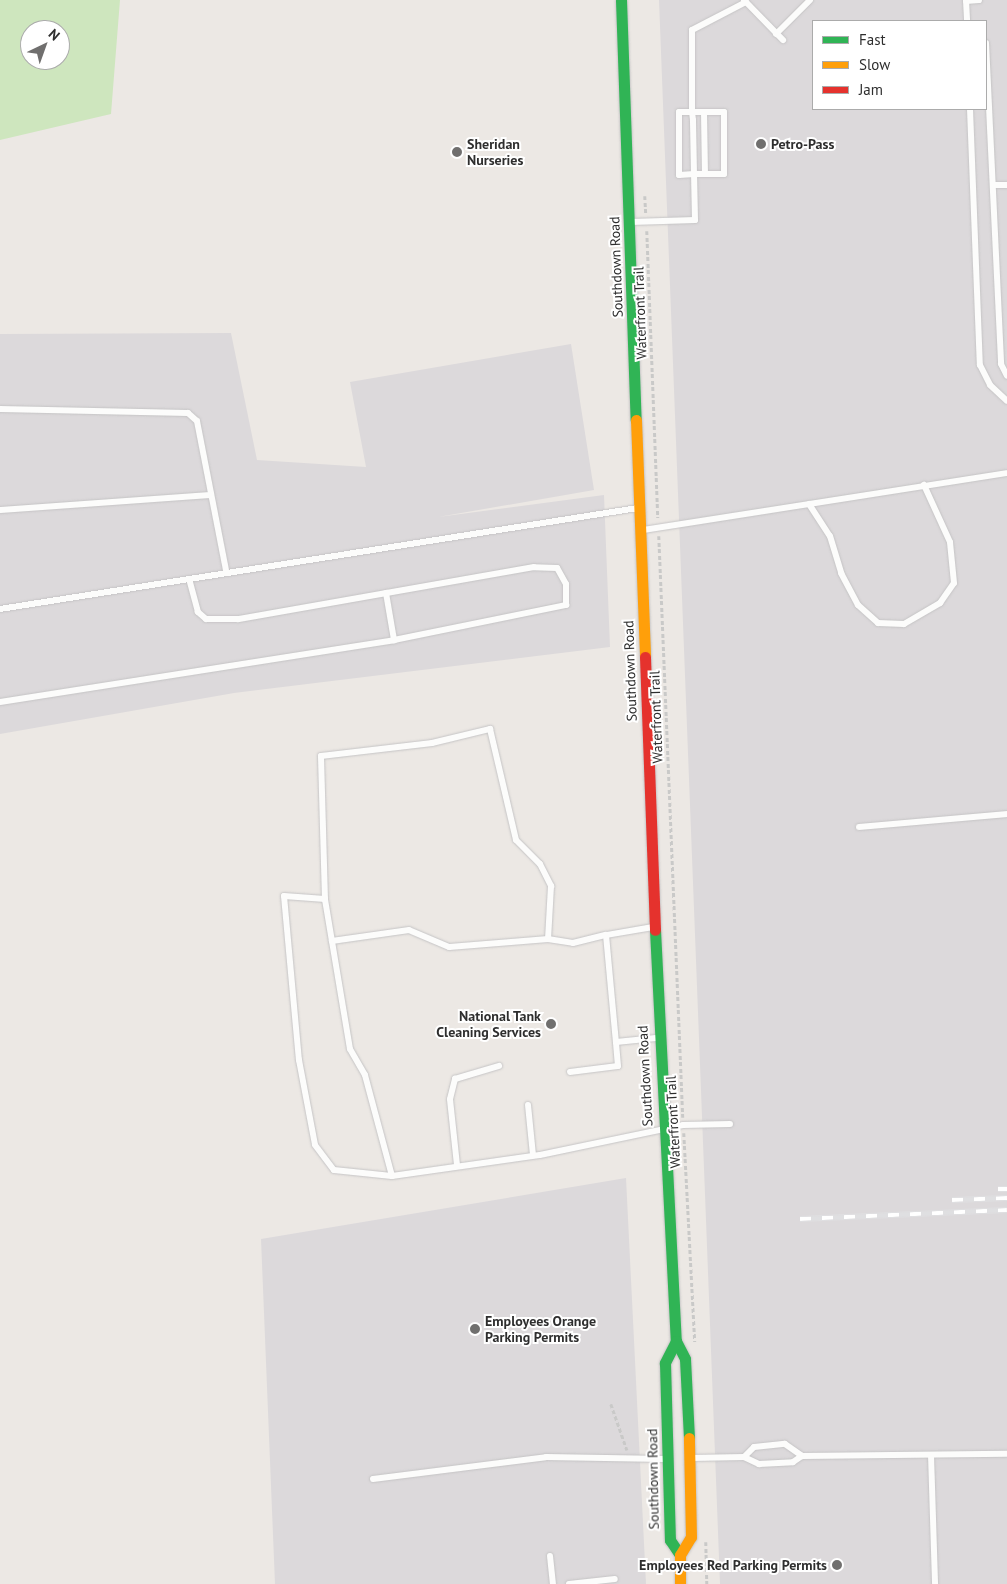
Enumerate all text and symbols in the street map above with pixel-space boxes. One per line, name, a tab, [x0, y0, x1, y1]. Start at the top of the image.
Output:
north arrow	[20, 20, 70, 70]
legend	[812, 20, 987, 110]
text: N	[45, 25, 64, 44]
text: Fast	[859, 30, 886, 49]
text: Slow	[859, 55, 890, 74]
text: Jam	[859, 80, 883, 99]
place label: Sheridan Nurseries	[467, 136, 523, 168]
place label: Petro-Pass	[771, 136, 834, 152]
marker: Petro-Pass	[755, 138, 767, 150]
marker: Sheridan Nurseries	[451, 146, 463, 158]
street label: Southdown Road	[606, 216, 626, 318]
street label: Waterfront Trail	[630, 266, 650, 360]
street label: Southdown Road	[620, 620, 640, 722]
street label: Waterfront Trail	[646, 670, 666, 764]
place label: National Tank Cleaning Services	[436, 1008, 541, 1040]
marker: National Tank Cleaning Services	[545, 1018, 557, 1030]
street label: Southdown Road	[634, 1025, 656, 1127]
street label: Waterfront Trail	[662, 1075, 684, 1169]
place label: Employees Orange Parking Permits	[485, 1313, 596, 1345]
marker: Employees Orange Parking Permits	[469, 1323, 481, 1335]
street label: Southdown Road	[644, 1428, 662, 1530]
place label: Employees Red Parking Permits	[639, 1557, 827, 1573]
marker: Employees Red Parking Permits	[831, 1559, 843, 1571]

